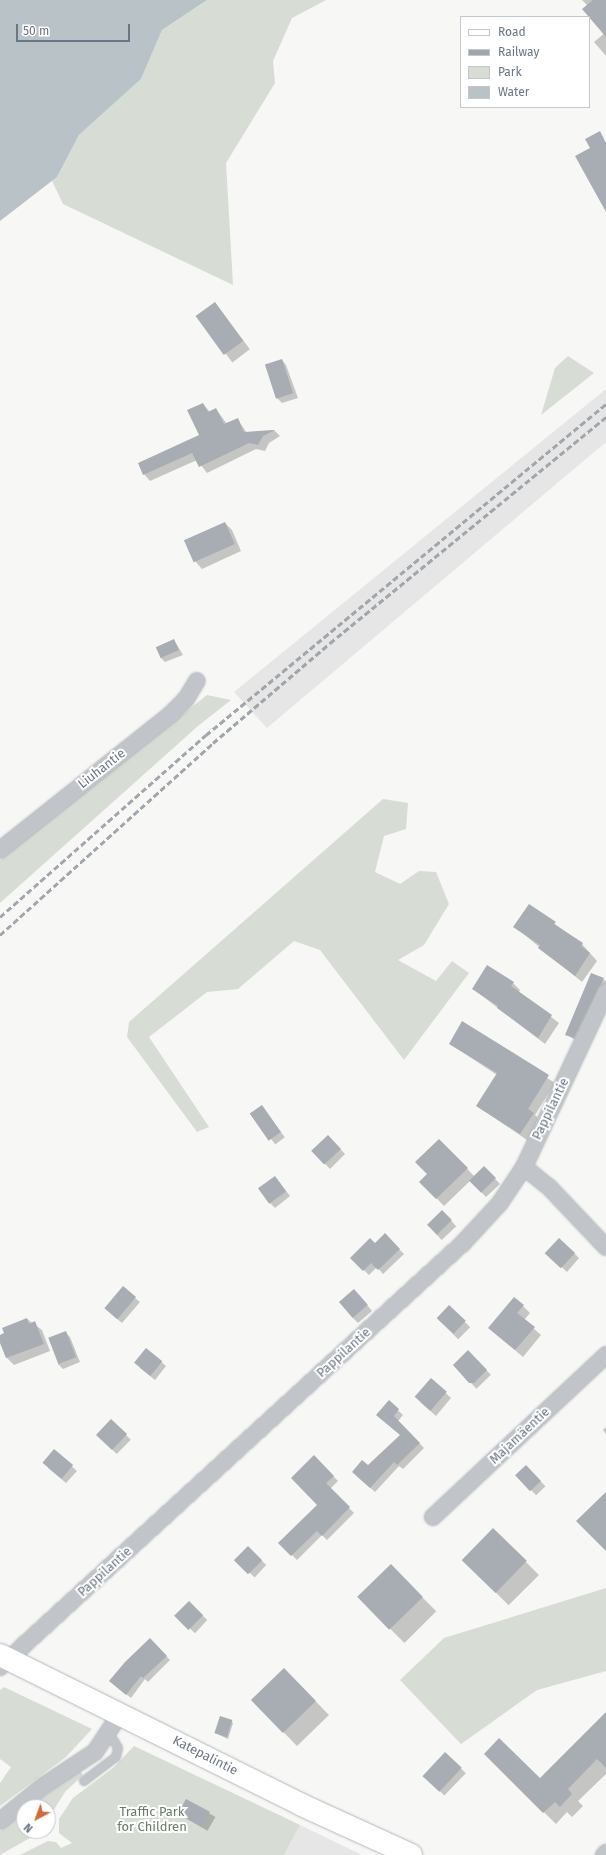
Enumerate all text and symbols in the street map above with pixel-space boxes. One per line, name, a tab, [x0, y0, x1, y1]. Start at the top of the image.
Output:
scale bar	[18, 16, 132, 42]
legend	[460, 16, 590, 108]
text: 50 m	[23, 24, 49, 38]
text: Road	[498, 25, 526, 39]
text: Railway	[498, 45, 539, 59]
text: Park	[498, 65, 522, 79]
text: Water	[498, 85, 529, 99]
street label: Liuhantie	[75, 746, 129, 792]
street label: Pappilantie	[529, 1076, 573, 1142]
street label: Pappilantie	[314, 1325, 374, 1381]
street label: Majamäentie	[487, 1404, 553, 1468]
street label: Pappilantie	[75, 1544, 135, 1600]
street label: Katepalintie	[170, 1733, 240, 1779]
north arrow	[16, 1799, 56, 1839]
park label: Traffic Park for Children	[117, 1805, 187, 1836]
text: N	[21, 1820, 35, 1835]

